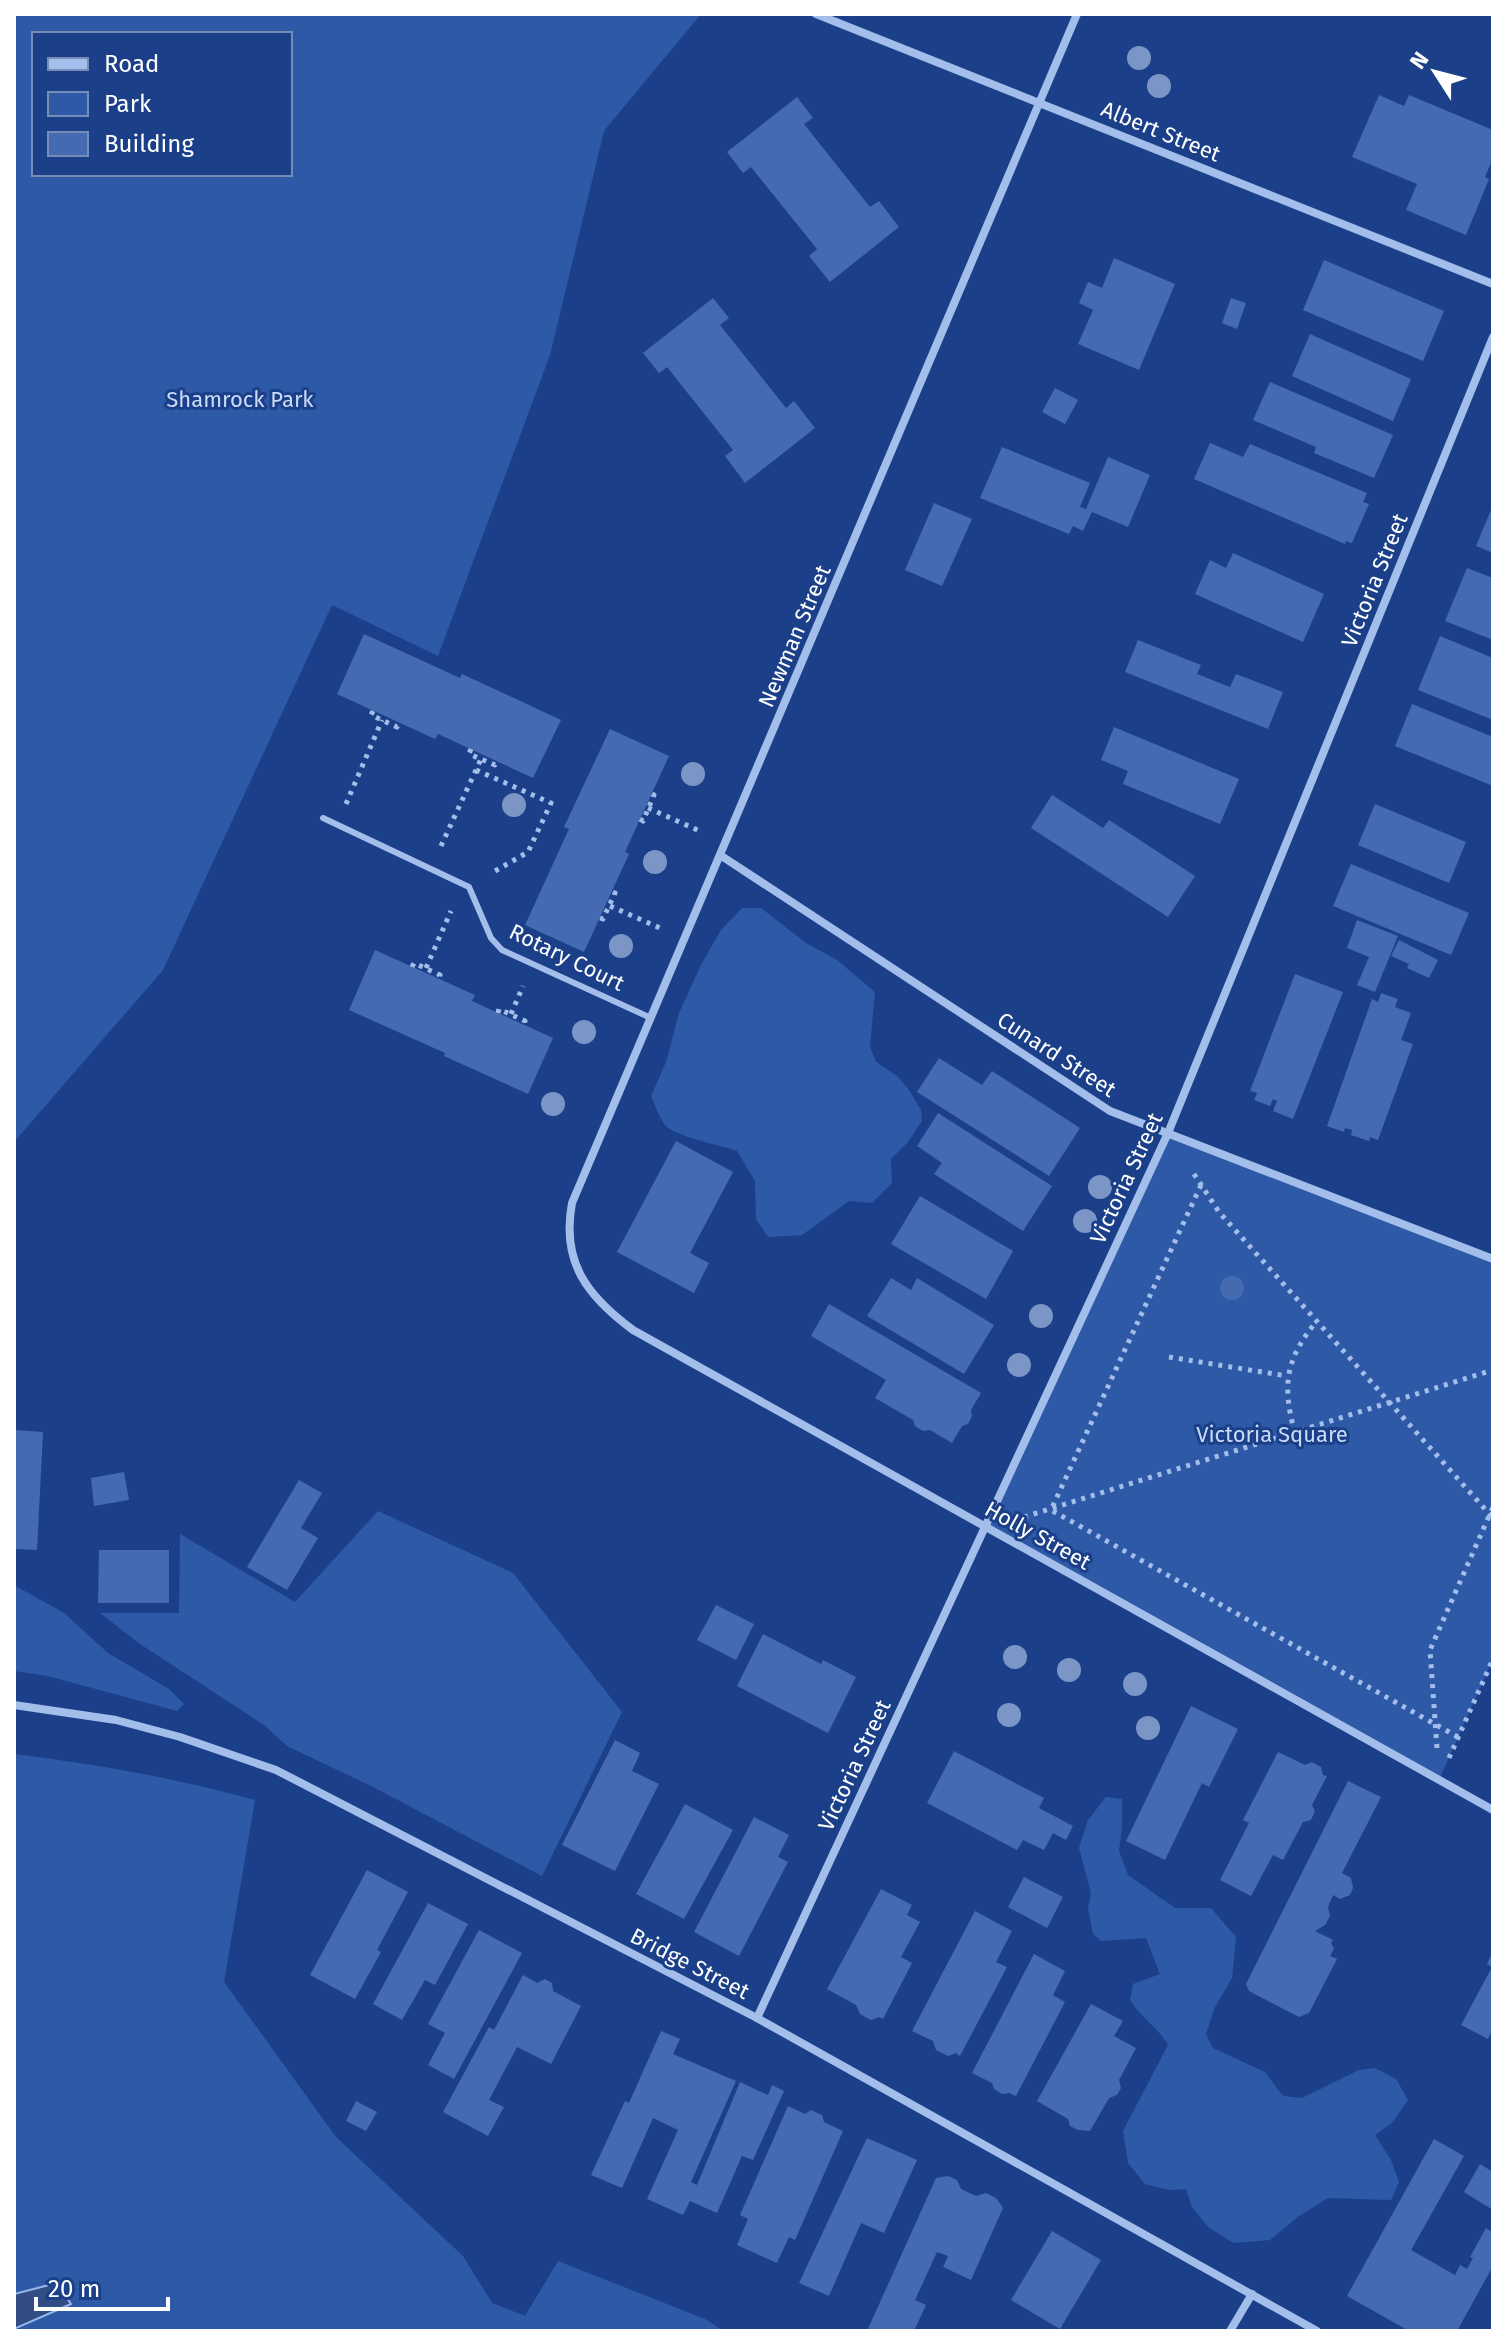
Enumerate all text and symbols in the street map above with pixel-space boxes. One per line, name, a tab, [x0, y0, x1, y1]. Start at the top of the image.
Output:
legend	[32, 32, 292, 176]
north arrow	[1395, 32, 1475, 112]
text: N	[1404, 47, 1434, 74]
text: Road	[104, 50, 159, 78]
text: Park	[104, 90, 152, 118]
street label: Albert Street	[1097, 95, 1224, 168]
text: Building	[104, 130, 194, 158]
park label: Shamrock Park	[166, 386, 314, 413]
street label: Victoria Street	[1335, 509, 1414, 651]
street label: Newman Street	[752, 561, 837, 711]
street label: Rotary Court	[505, 918, 629, 997]
street label: Cunard Street	[992, 1006, 1121, 1103]
street label: Victoria Street	[1084, 1108, 1169, 1248]
park label: Victoria Square	[1196, 1421, 1348, 1448]
street label: Holly Street	[980, 1495, 1095, 1576]
street label: Victoria Street	[812, 1695, 897, 1835]
street label: Bridge Street	[626, 1922, 754, 2005]
scale bar	[36, 2261, 168, 2311]
text: 20 m	[48, 2275, 100, 2303]

